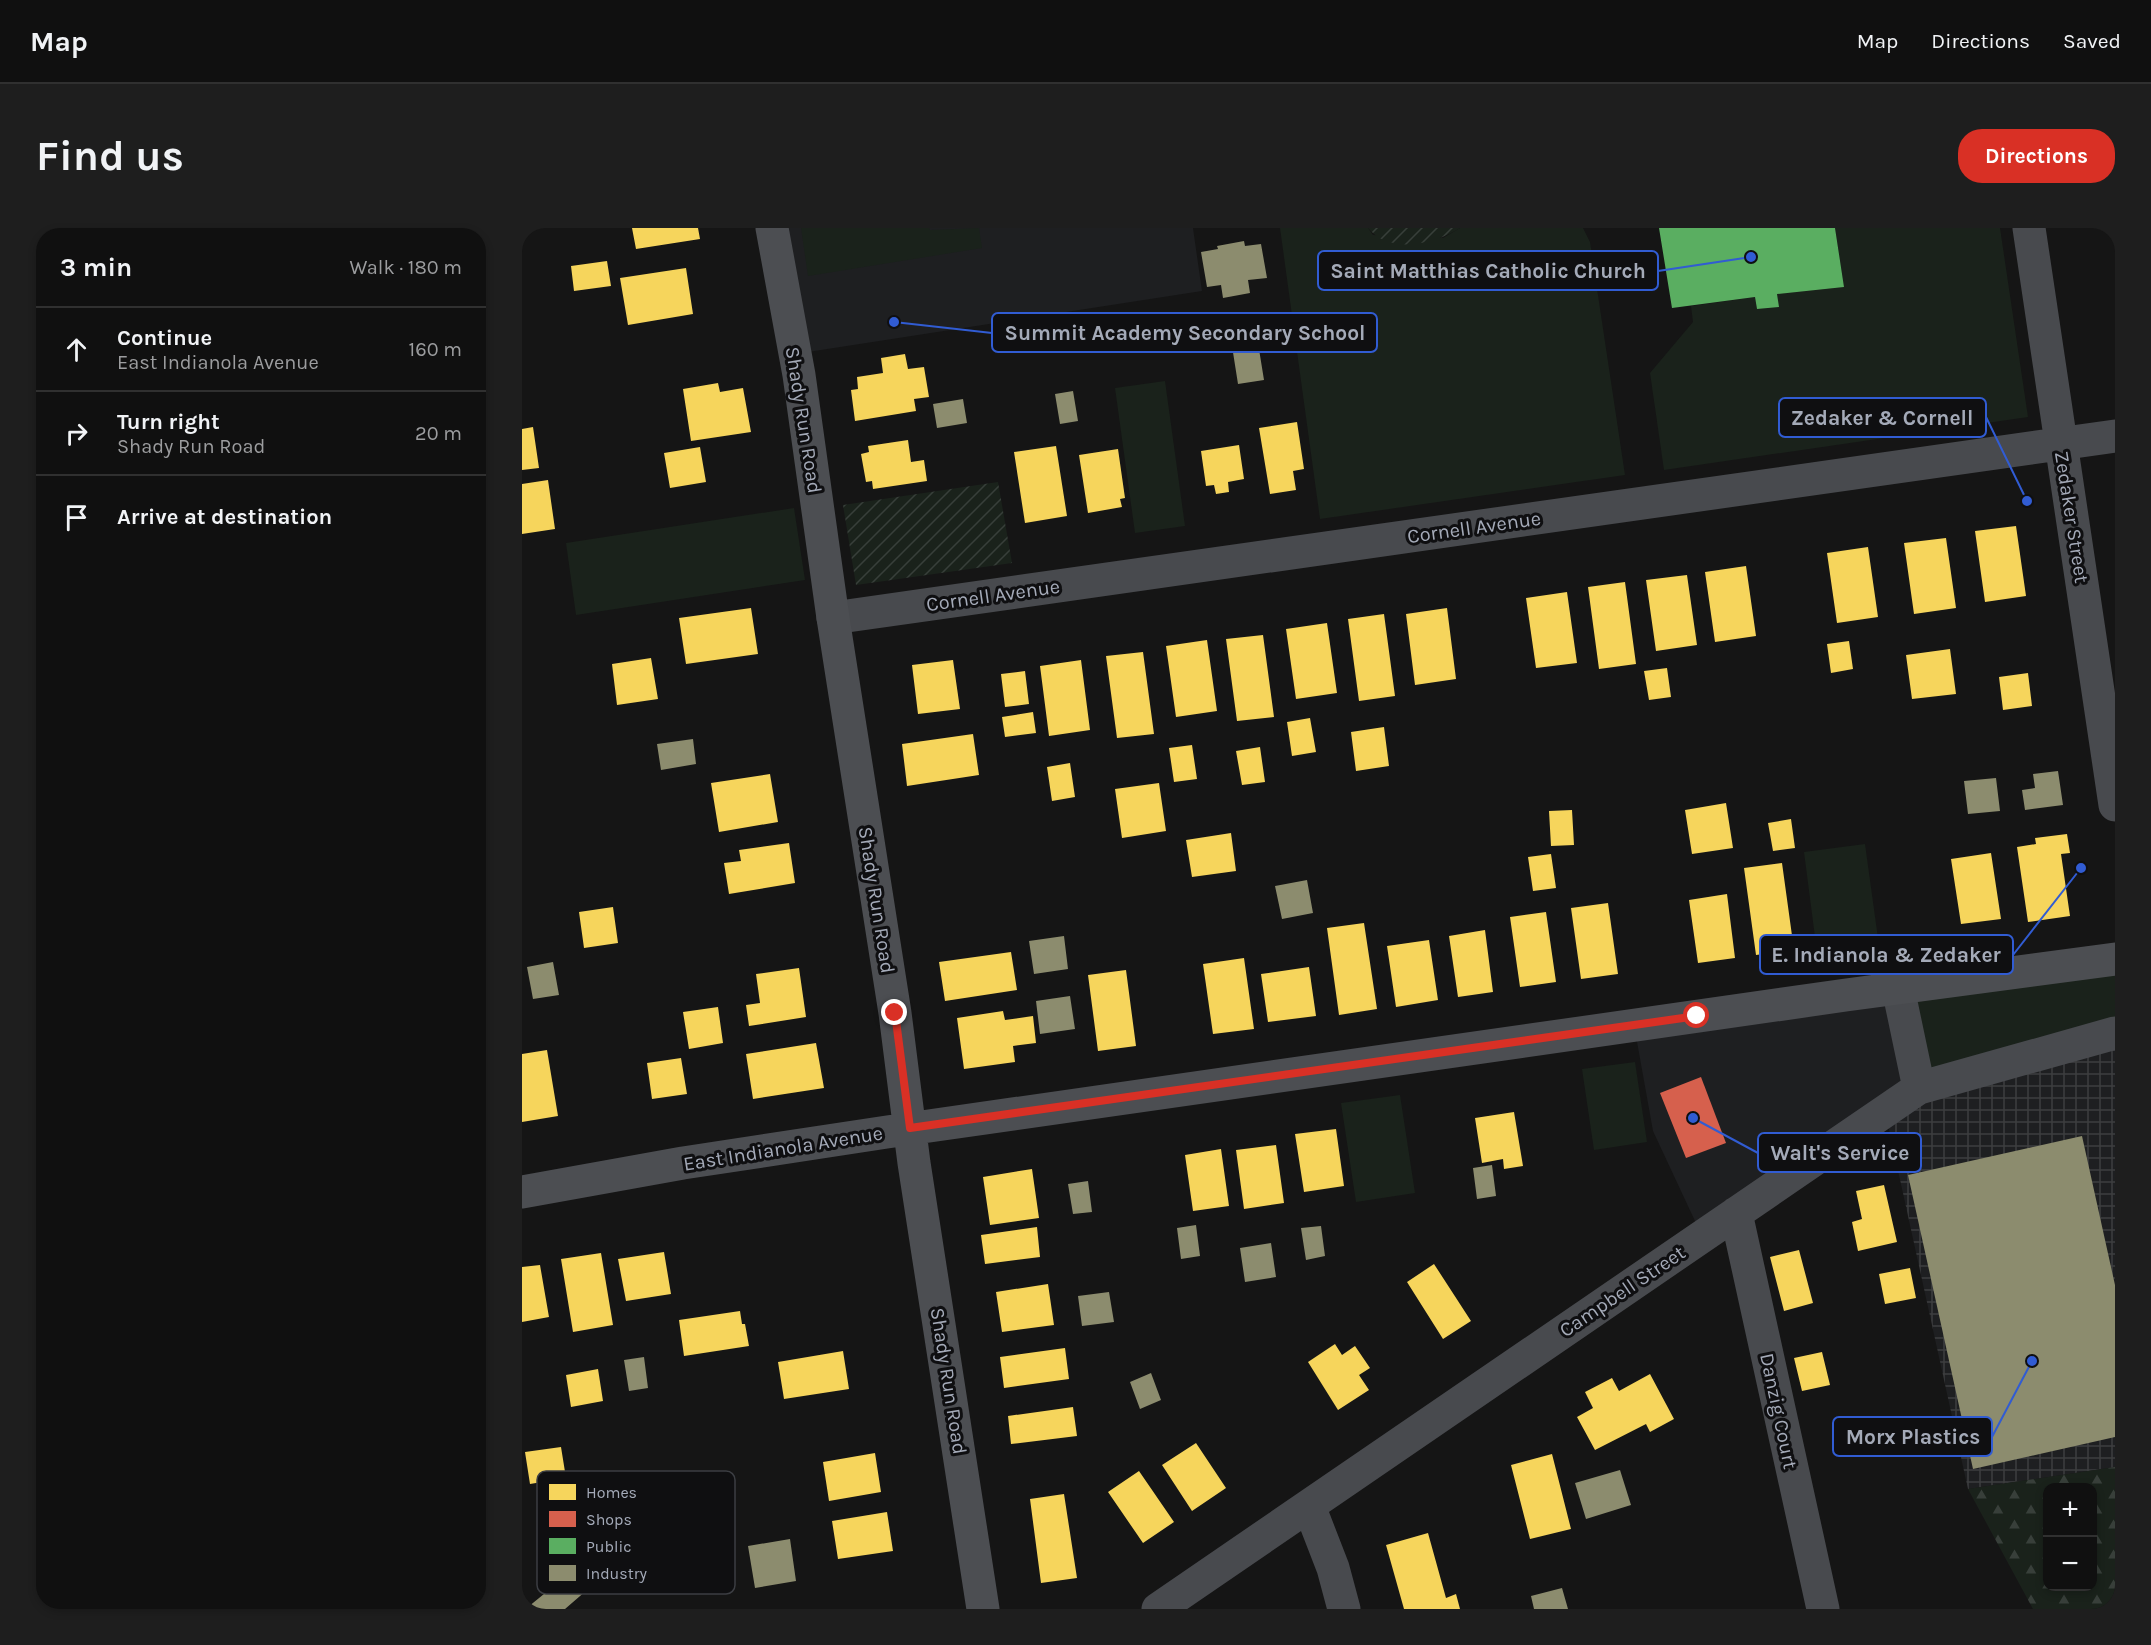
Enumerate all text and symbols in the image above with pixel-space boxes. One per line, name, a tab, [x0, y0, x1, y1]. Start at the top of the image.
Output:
text: Map	[30, 25, 88, 58]
text: Map	[1857, 29, 1898, 53]
text: Directions	[1931, 29, 2030, 53]
text: Saved	[2063, 29, 2121, 53]
button: Directions	[1958, 129, 2115, 183]
text: Find us	[36, 131, 184, 181]
callout: Saint Matthias Catholic Church	[1318, 251, 1658, 290]
text: 3 min	[60, 252, 132, 283]
text: Walk · 180 m	[350, 256, 462, 279]
text: Saint Matthias Catholic Church	[1330, 259, 1646, 283]
callout: Summit Academy Secondary School	[992, 313, 1377, 352]
text: Summit Academy Secondary School	[1005, 321, 1365, 345]
text: Continue	[117, 325, 212, 351]
icon: ahead	[60, 333, 93, 366]
text: 160 m	[409, 338, 462, 361]
street label: Shady Run Road	[781, 345, 826, 495]
text: East Indianola Avenue	[117, 351, 319, 374]
callout: Zedaker & Cornell	[1779, 398, 1986, 437]
text: Zedaker & Cornell	[1791, 406, 1973, 430]
text: Turn right	[117, 409, 220, 435]
icon: right	[60, 417, 93, 450]
text: 20 m	[415, 422, 462, 445]
text: Shady Run Road	[117, 435, 265, 458]
street label: Zedaker Street	[2050, 449, 2093, 585]
icon: arrive	[60, 501, 93, 534]
text: Arrive at destination	[117, 504, 332, 530]
street label: Cornell Avenue	[1406, 507, 1542, 548]
street label: Cornell Avenue	[925, 575, 1061, 616]
street label: Shady Run Road	[854, 825, 899, 975]
callout: E. Indianola & Zedaker	[1760, 935, 2013, 974]
text: E. Indianola & Zedaker	[1771, 943, 2002, 967]
route end	[881, 999, 907, 1025]
route start	[1683, 1002, 1709, 1028]
street label: East Indianola Avenue	[682, 1121, 884, 1176]
callout: Walt's Service	[1758, 1133, 1921, 1172]
text: Walt's Service	[1771, 1141, 1909, 1165]
street label: Campbell Street	[1555, 1241, 1690, 1342]
street label: Shady Run Road	[926, 1306, 971, 1456]
street label: Danzig Court	[1755, 1351, 1802, 1472]
callout: Morx Plastics	[1833, 1417, 1992, 1456]
text: Morx Plastics	[1846, 1425, 1980, 1449]
legend	[537, 1471, 735, 1594]
text: Homes	[586, 1483, 637, 1502]
map controls	[2043, 1483, 2097, 1591]
button: +	[2043, 1483, 2097, 1537]
text: Shops	[586, 1510, 632, 1529]
text: Public	[586, 1537, 632, 1556]
button: −	[2043, 1537, 2097, 1591]
text: Industry	[586, 1564, 648, 1583]

